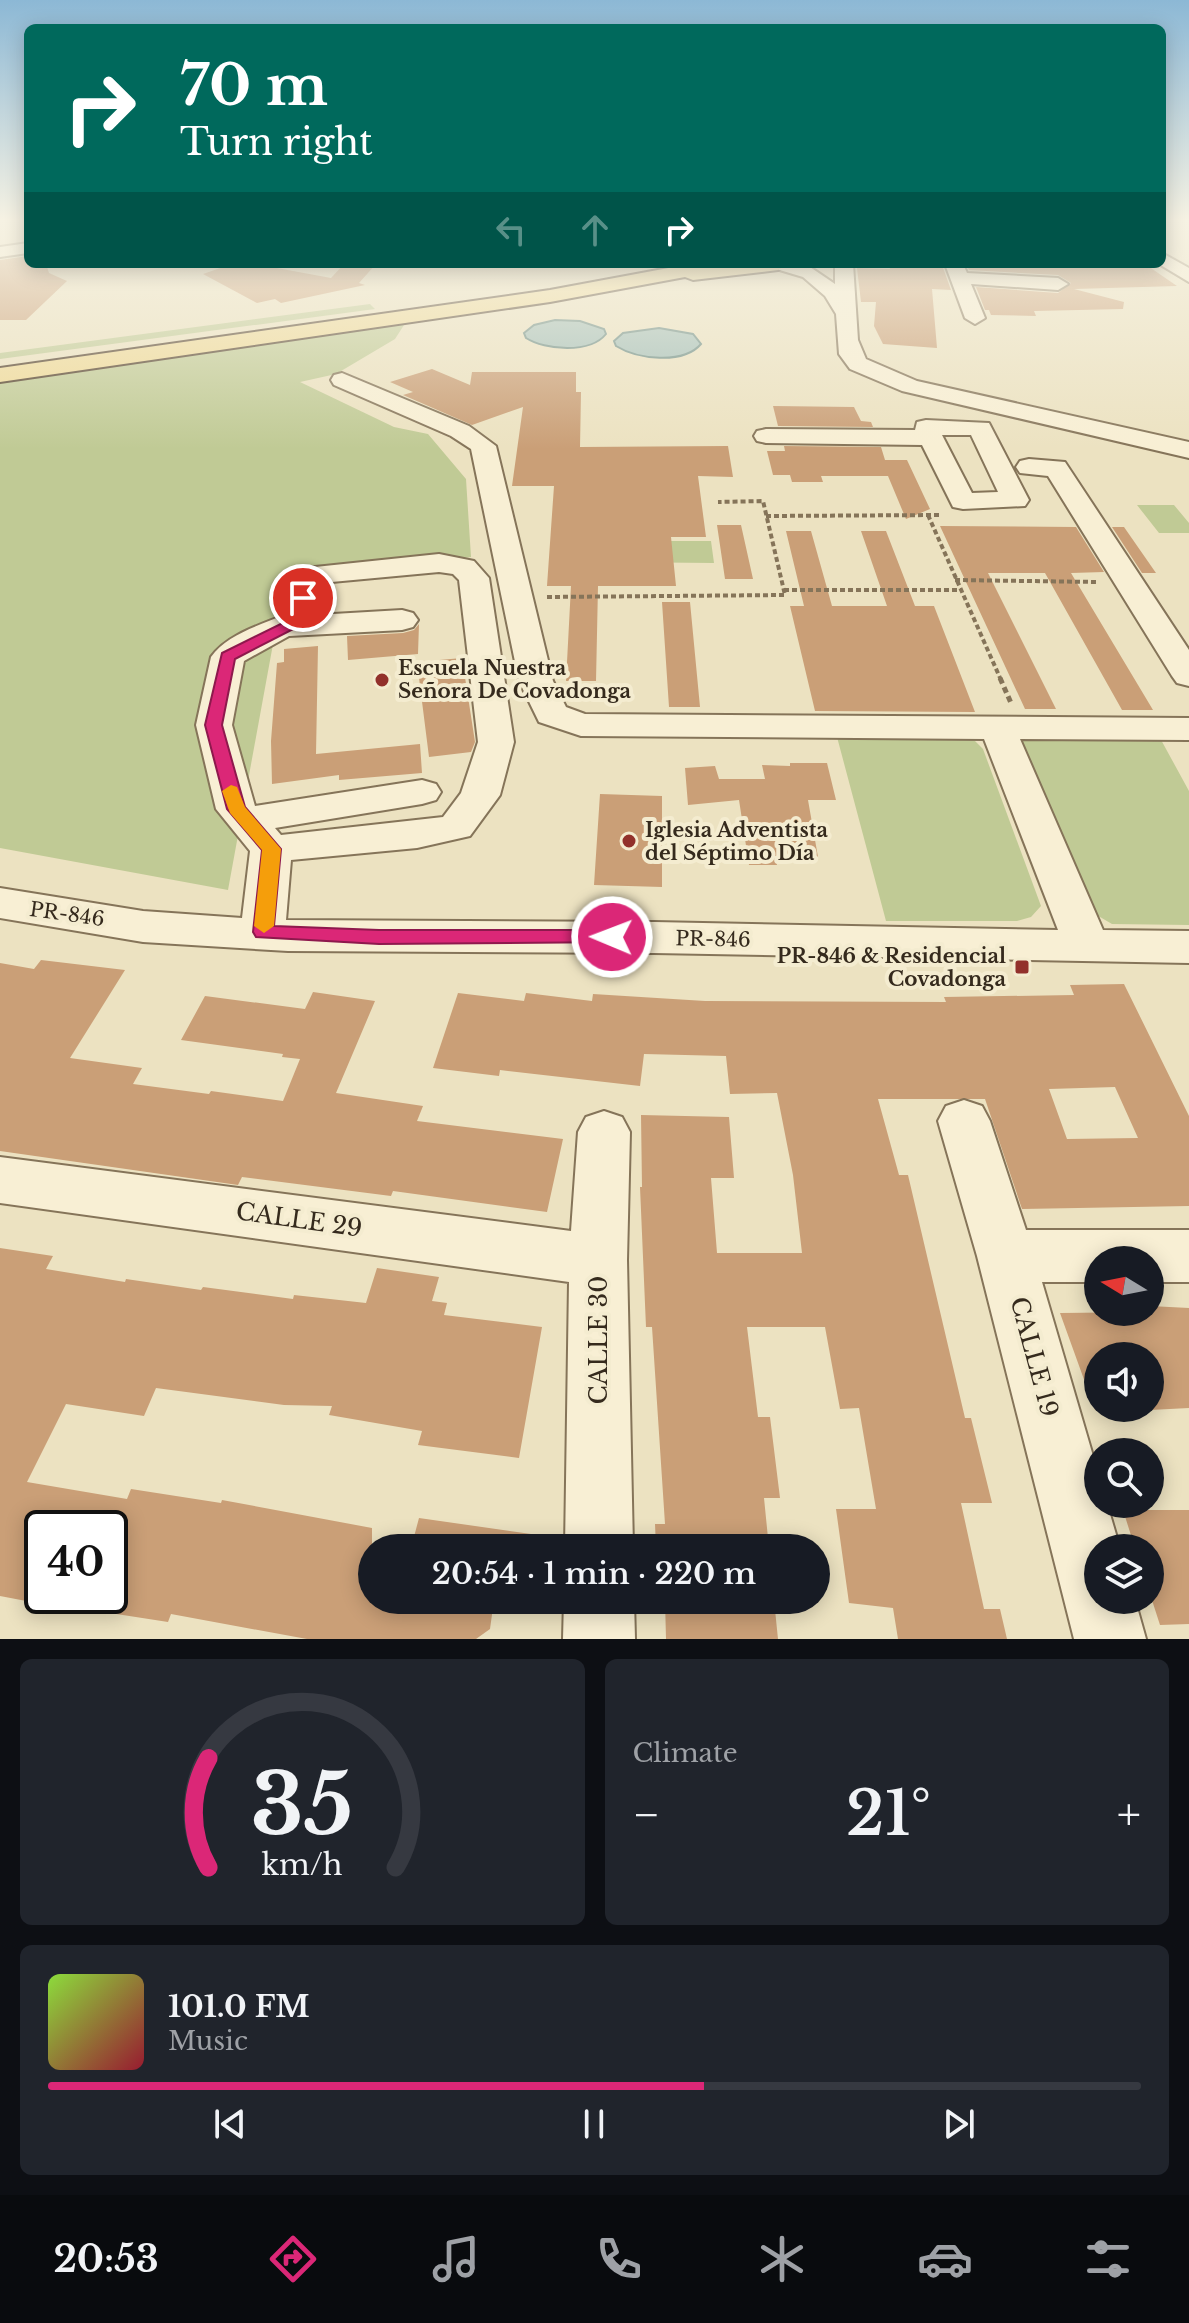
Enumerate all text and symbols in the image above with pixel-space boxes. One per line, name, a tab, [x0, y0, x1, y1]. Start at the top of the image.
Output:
text: 70 m	[180, 51, 328, 120]
icon: right	[48, 56, 152, 160]
text: Turn right	[180, 120, 373, 165]
icon: left	[489, 208, 533, 252]
icon: ahead	[573, 208, 617, 252]
icon: right	[657, 208, 701, 252]
pin	[269, 564, 337, 632]
icon: arrive	[281, 576, 325, 620]
place label: Escuela Nuestra Señora De Covadonga	[398, 656, 632, 703]
marker: Escuela Nuestra Señora De Covadonga	[373, 671, 391, 689]
place label: Iglesia Adventista del Séptimo Día	[645, 818, 828, 865]
marker: Iglesia Adventista del Séptimo Día	[620, 832, 638, 850]
position arrow	[570, 895, 654, 979]
street label: PR-846	[28, 897, 106, 931]
street label: PR-846	[675, 926, 751, 952]
place label: PR-846 & Residencial Covadonga	[777, 944, 1007, 991]
marker: PR-846 & Residencial Covadonga	[1013, 958, 1031, 976]
street label: CALLE 29	[234, 1196, 364, 1243]
north arrow	[1084, 1246, 1164, 1326]
map controls	[1084, 1246, 1164, 1614]
street label: CALLE 30	[584, 1276, 613, 1404]
street label: CALLE 19	[1005, 1294, 1064, 1420]
button: sound	[1084, 1342, 1164, 1422]
button: search	[1084, 1438, 1164, 1518]
speed limit sign: 40	[24, 1510, 128, 1614]
button: layers	[1084, 1534, 1164, 1614]
text: 20:54 · 1 min · 220 m	[432, 1555, 756, 1592]
text: Climate	[633, 1737, 738, 1769]
text: 35	[251, 1753, 353, 1856]
text: 21°	[846, 1777, 931, 1851]
text: −	[633, 1787, 660, 1842]
text: +	[1117, 1787, 1141, 1842]
text: km/h	[262, 1847, 343, 1883]
text: 101.0 FM	[168, 1988, 310, 2025]
text: Music	[168, 2025, 248, 2057]
icon: previous	[208, 2102, 252, 2146]
icon: pause	[572, 2102, 616, 2146]
icon: next	[937, 2102, 981, 2146]
icon: directions	[265, 2231, 321, 2287]
icon: music	[428, 2231, 484, 2287]
icon: phone	[591, 2231, 647, 2287]
icon: climate	[754, 2231, 810, 2287]
icon: car	[917, 2231, 973, 2287]
icon: filters	[1080, 2231, 1136, 2287]
text: 20:53	[53, 2237, 159, 2282]

